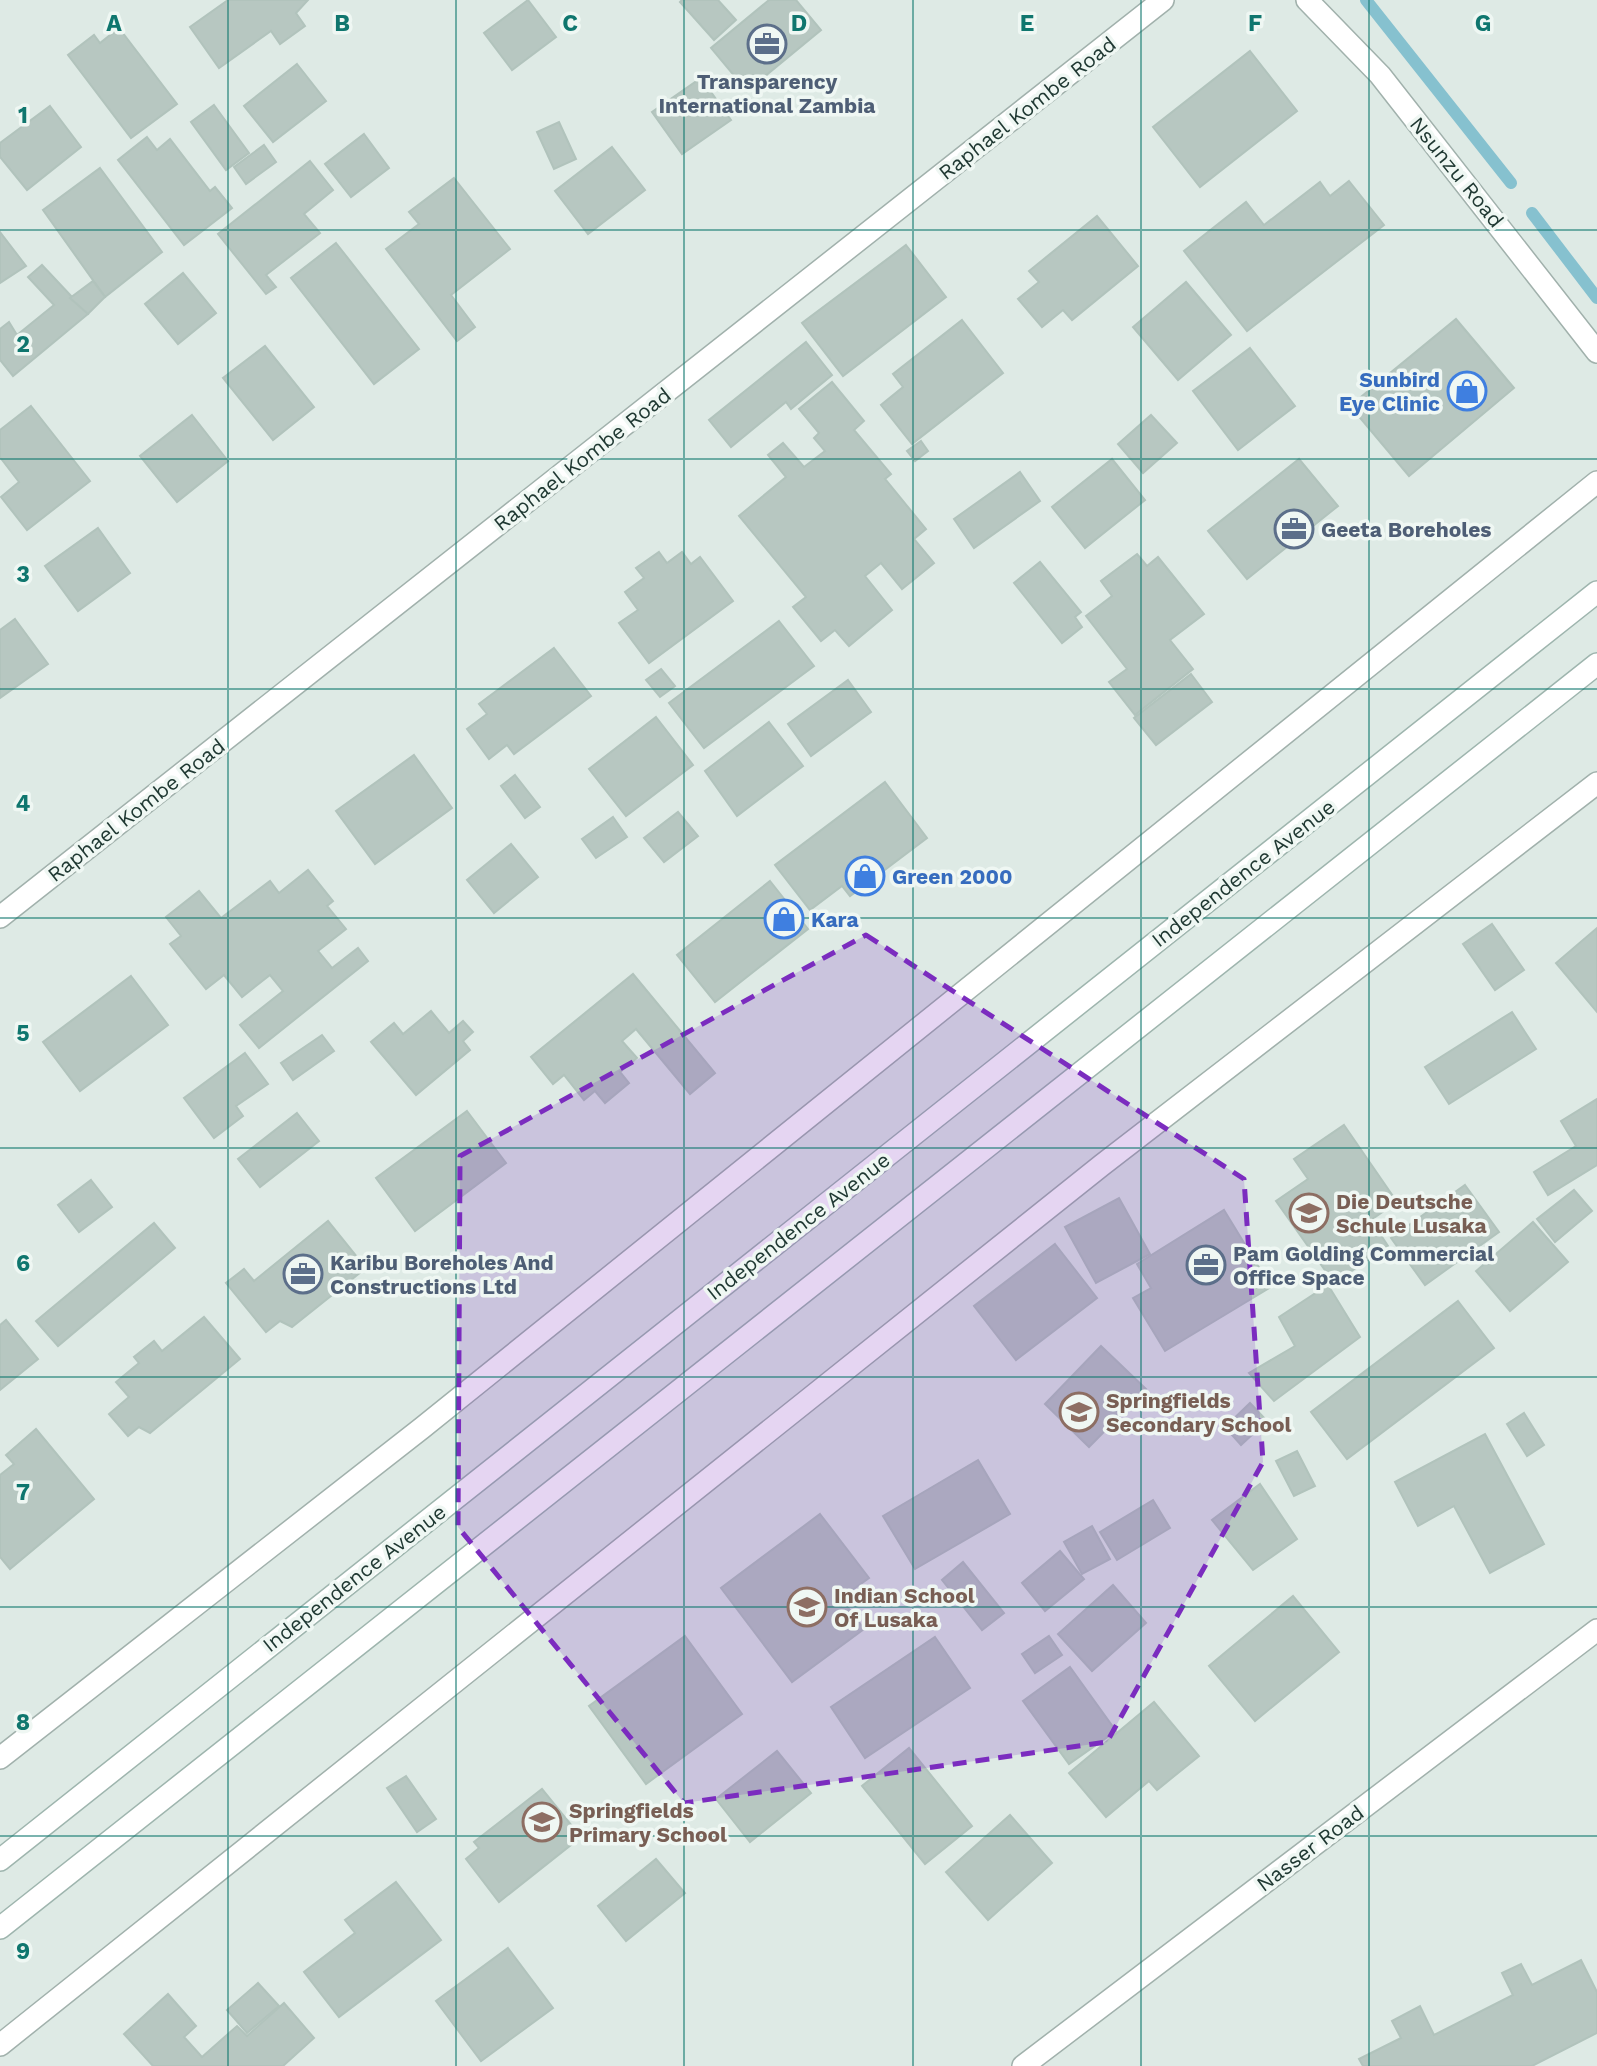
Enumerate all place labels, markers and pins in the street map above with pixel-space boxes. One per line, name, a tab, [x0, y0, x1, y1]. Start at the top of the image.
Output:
office icon: Transparency International Zambia	[746, 23, 788, 65]
place label: Transparency International Zambia	[658, 69, 876, 118]
place label: Sunbird Eye Clinic	[1339, 367, 1440, 416]
shop icon: Sunbird Eye Clinic	[1446, 370, 1488, 412]
office icon: Geeta Boreholes	[1273, 508, 1315, 550]
place label: Geeta Boreholes	[1321, 517, 1492, 542]
shop icon: Green 2000	[844, 855, 886, 897]
place label: Green 2000	[892, 864, 1013, 889]
shop icon: Kara	[763, 898, 805, 940]
place label: Kara	[811, 907, 860, 932]
place label: Die Deutsche Schule Lusaka	[1336, 1189, 1487, 1238]
school or university icon: Die Deutsche Schule Lusaka	[1288, 1192, 1330, 1234]
place label: Pam Golding Commercial Office Space	[1233, 1241, 1494, 1290]
office icon: Pam Golding Commercial Office Space	[1185, 1244, 1227, 1286]
place label: Karibu Boreholes And Constructions Ltd	[330, 1250, 554, 1299]
office icon: Karibu Boreholes And Constructions Ltd	[282, 1253, 324, 1295]
place label: Springfields Secondary School	[1106, 1388, 1292, 1437]
school or university icon: Springfields Secondary School	[1058, 1391, 1100, 1433]
place label: Indian School Of Lusaka	[834, 1583, 975, 1632]
school or university icon: Indian School Of Lusaka	[786, 1586, 828, 1628]
place label: Springfields Primary School	[569, 1798, 727, 1847]
school or university icon: Springfields Primary School	[521, 1801, 563, 1843]

